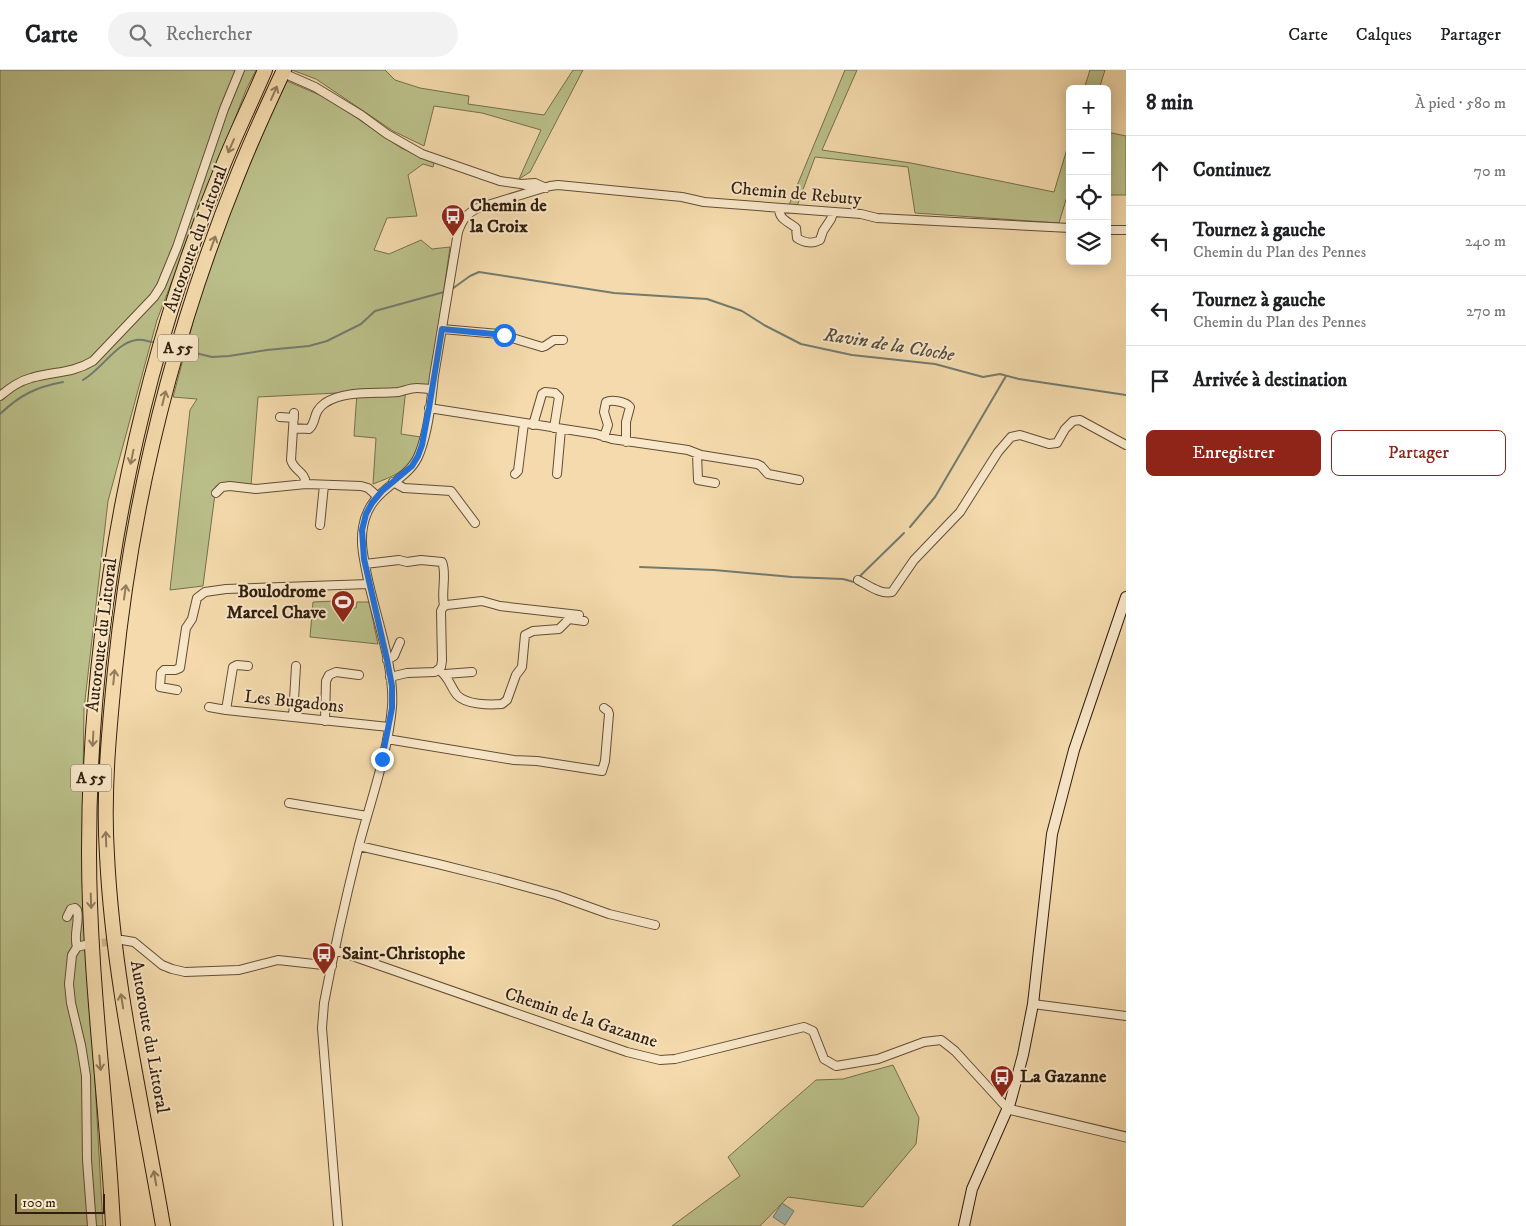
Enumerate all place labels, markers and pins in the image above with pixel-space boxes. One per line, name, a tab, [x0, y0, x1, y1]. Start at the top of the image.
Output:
place label: Chemin de la Croix	[469, 195, 547, 238]
bus stop icon: Chemin de la Croix	[440, 203, 466, 237]
place label: Boulodrome Marcel Chave	[226, 581, 327, 624]
sports icon: Boulodrome Marcel Chave	[330, 589, 356, 623]
bus stop icon: Saint-Christophe	[311, 941, 337, 975]
place label: Saint-Christophe	[342, 943, 466, 965]
bus stop icon: La Gazanne	[989, 1064, 1015, 1098]
place label: La Gazanne	[1020, 1066, 1107, 1088]

